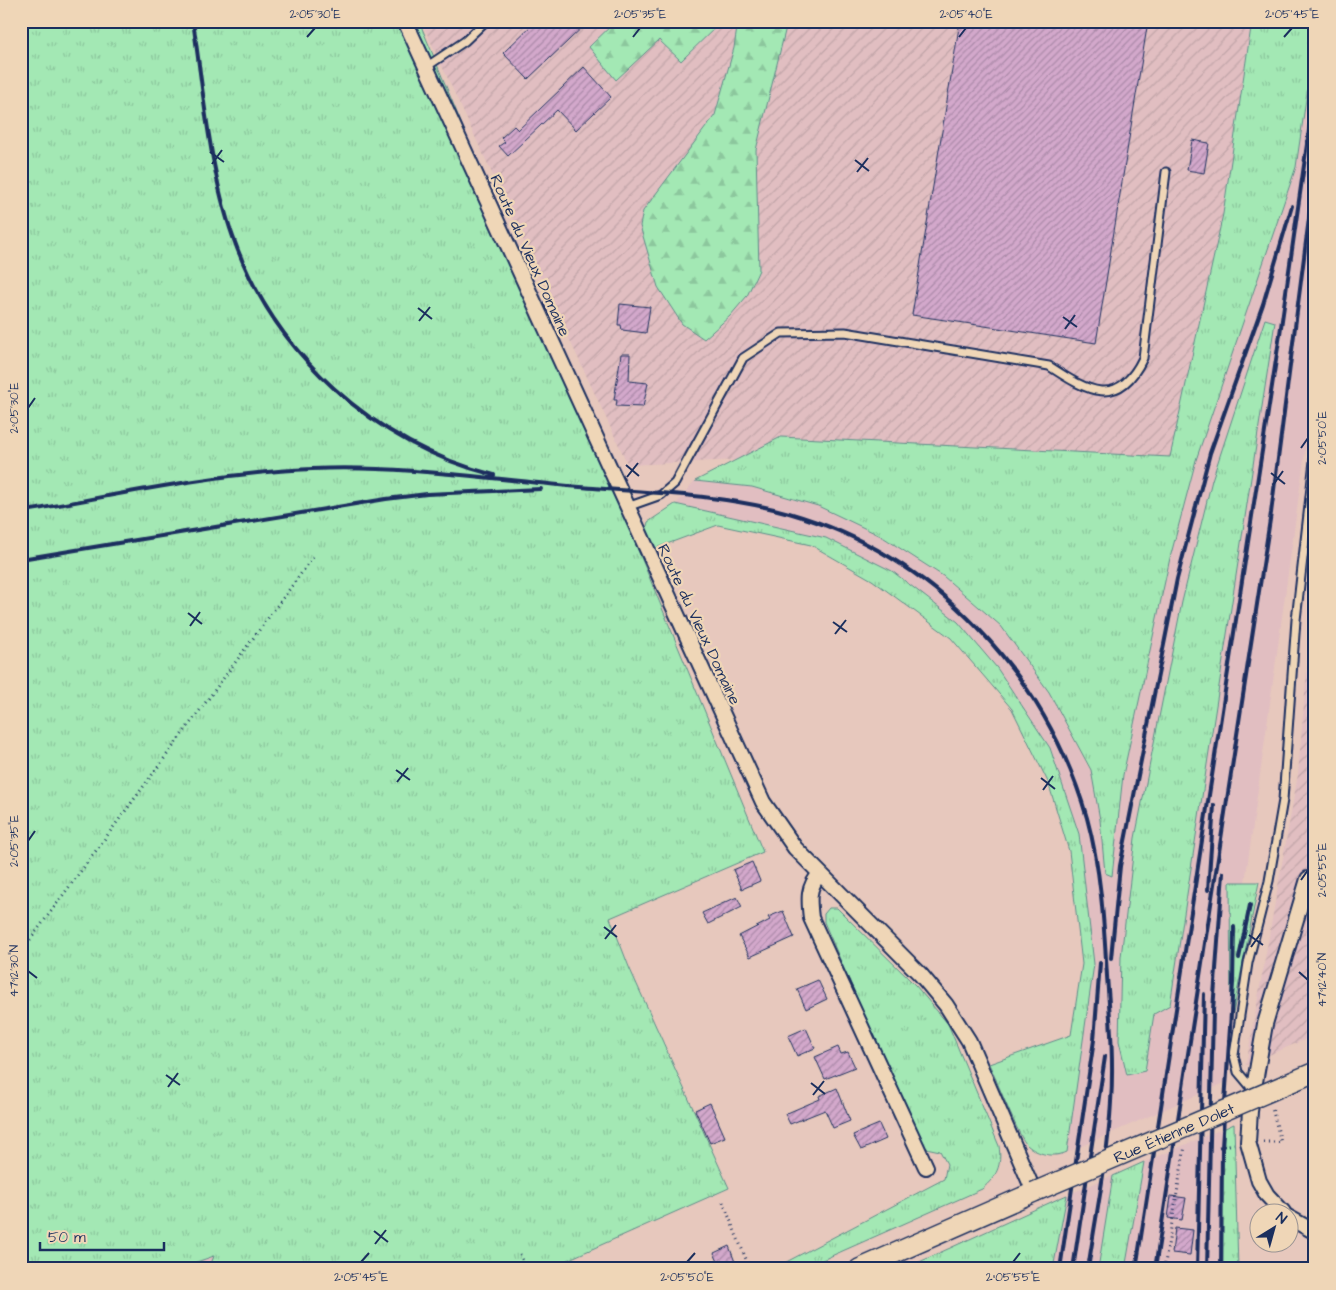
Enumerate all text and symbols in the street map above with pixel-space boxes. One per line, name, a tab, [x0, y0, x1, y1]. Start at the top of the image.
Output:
text: 2°05'30"E	[289, 6, 341, 23]
text: 2°05'35"E	[614, 6, 666, 23]
text: 2°05'40"E	[939, 6, 993, 23]
text: 2°05'45"E	[1265, 6, 1319, 23]
street label: Route du Vieux Domaine	[484, 171, 576, 340]
text: 2°05'30"E	[6, 382, 23, 434]
text: 2°05'50"E	[1314, 411, 1331, 465]
street label: Route du Vieux Domaine	[652, 540, 746, 709]
text: 2°05'35"E	[6, 815, 23, 867]
text: 2°05'55"E	[1314, 843, 1331, 897]
text: 47°12'30"N	[6, 944, 23, 997]
text: 47°12'40"N	[1314, 952, 1331, 1007]
street label: Rue Étienne Dolet	[1110, 1097, 1239, 1169]
north arrow	[1248, 1202, 1298, 1252]
text: N	[1272, 1208, 1291, 1229]
scale bar	[40, 1220, 164, 1252]
text: 50 m	[48, 1227, 86, 1248]
text: 2°05'45"E	[334, 1269, 388, 1286]
text: 2°05'50"E	[660, 1269, 714, 1286]
text: 2°05'55"E	[986, 1269, 1040, 1286]

